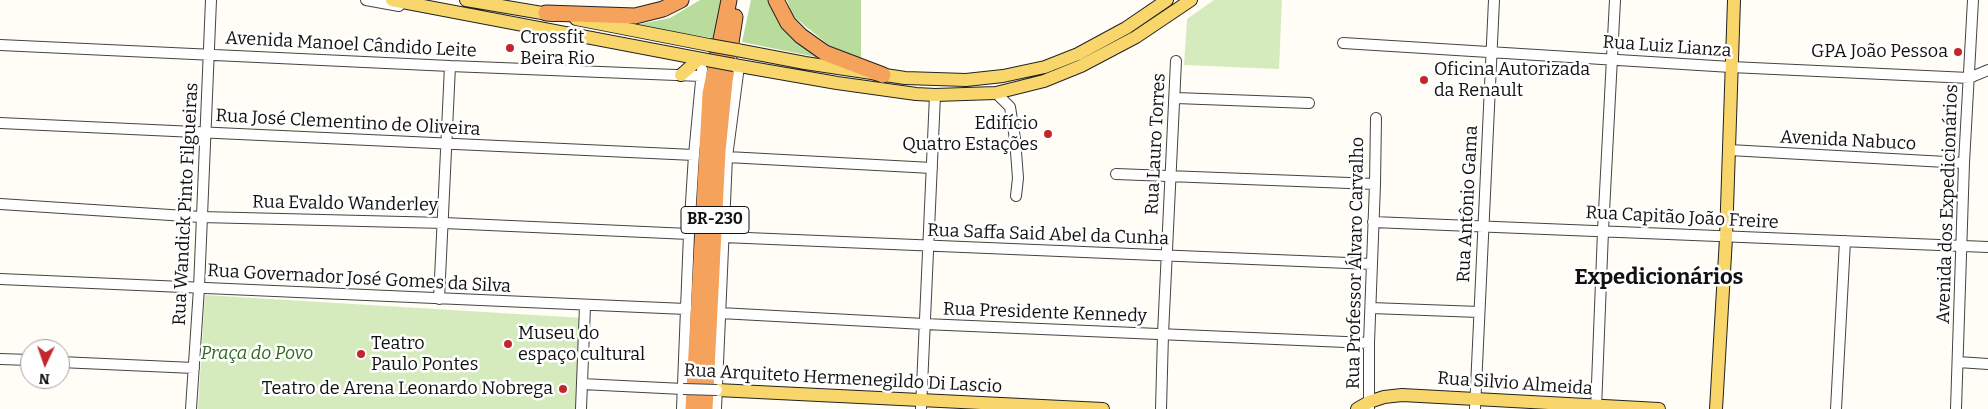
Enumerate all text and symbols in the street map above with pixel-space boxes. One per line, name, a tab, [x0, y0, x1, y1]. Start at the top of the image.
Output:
place label: Crossfit Beira Rio	[520, 27, 595, 70]
street label: Avenida Manoel Cândido Leite	[225, 28, 477, 62]
street label: Rua Luiz Lianza	[1602, 32, 1732, 62]
place label: GPA João Pessoa	[1811, 41, 1948, 63]
marker: Crossfit Beira Rio	[504, 42, 516, 54]
marker: GPA João Pessoa	[1952, 46, 1964, 58]
place label: Oficina Autorizada da Renault	[1434, 59, 1590, 102]
street label: Rua Lauro Torres	[1141, 73, 1171, 215]
marker: Oficina Autorizada da Renault	[1418, 74, 1430, 86]
street label: Rua Wandick Pinto Filgueiras	[169, 82, 203, 326]
street label: Avenida dos Expedicionários	[1933, 84, 1963, 324]
street label: Rua José Clementino de Oliveira	[215, 105, 481, 141]
place label: Edifício Quatro Estações	[902, 113, 1038, 156]
street label: Rua Antônio Gama	[1453, 125, 1483, 283]
street label: Avenida Nabuco	[1779, 127, 1917, 155]
marker: Edifício Quatro Estações	[1042, 128, 1054, 140]
street label: Rua Professor Álvaro Carvalho	[1343, 137, 1369, 389]
street label: Rua Evaldo Wanderley	[252, 192, 438, 216]
street label: Rua Capitão João Freire	[1585, 202, 1779, 234]
road number: BR-230	[681, 206, 749, 234]
street label: Rua Saffa Said Abel da Cunha	[927, 220, 1169, 250]
street label: Rua Governador José Gomes da Silva	[207, 260, 511, 298]
district label: Expedicionários	[1575, 265, 1743, 291]
street label: Rua Presidente Kennedy	[943, 299, 1147, 327]
place label: Museu do espaço cultural	[518, 323, 645, 366]
place label: Teatro Paulo Pontes	[371, 333, 478, 376]
marker: Museu do espaço cultural	[502, 338, 514, 350]
north arrow	[20, 339, 70, 389]
park label: Praça do Povo	[201, 343, 313, 365]
marker: Teatro Paulo Pontes	[355, 348, 367, 360]
street label: Rua Arquiteto Hermenegildo Di Lascio	[683, 360, 1003, 398]
street label: Rua Silvio Almeida	[1437, 368, 1593, 400]
text: N	[38, 370, 50, 387]
place label: Teatro de Arena Leonardo Nobrega	[262, 378, 553, 400]
marker: Teatro de Arena Leonardo Nobrega	[557, 383, 569, 395]

